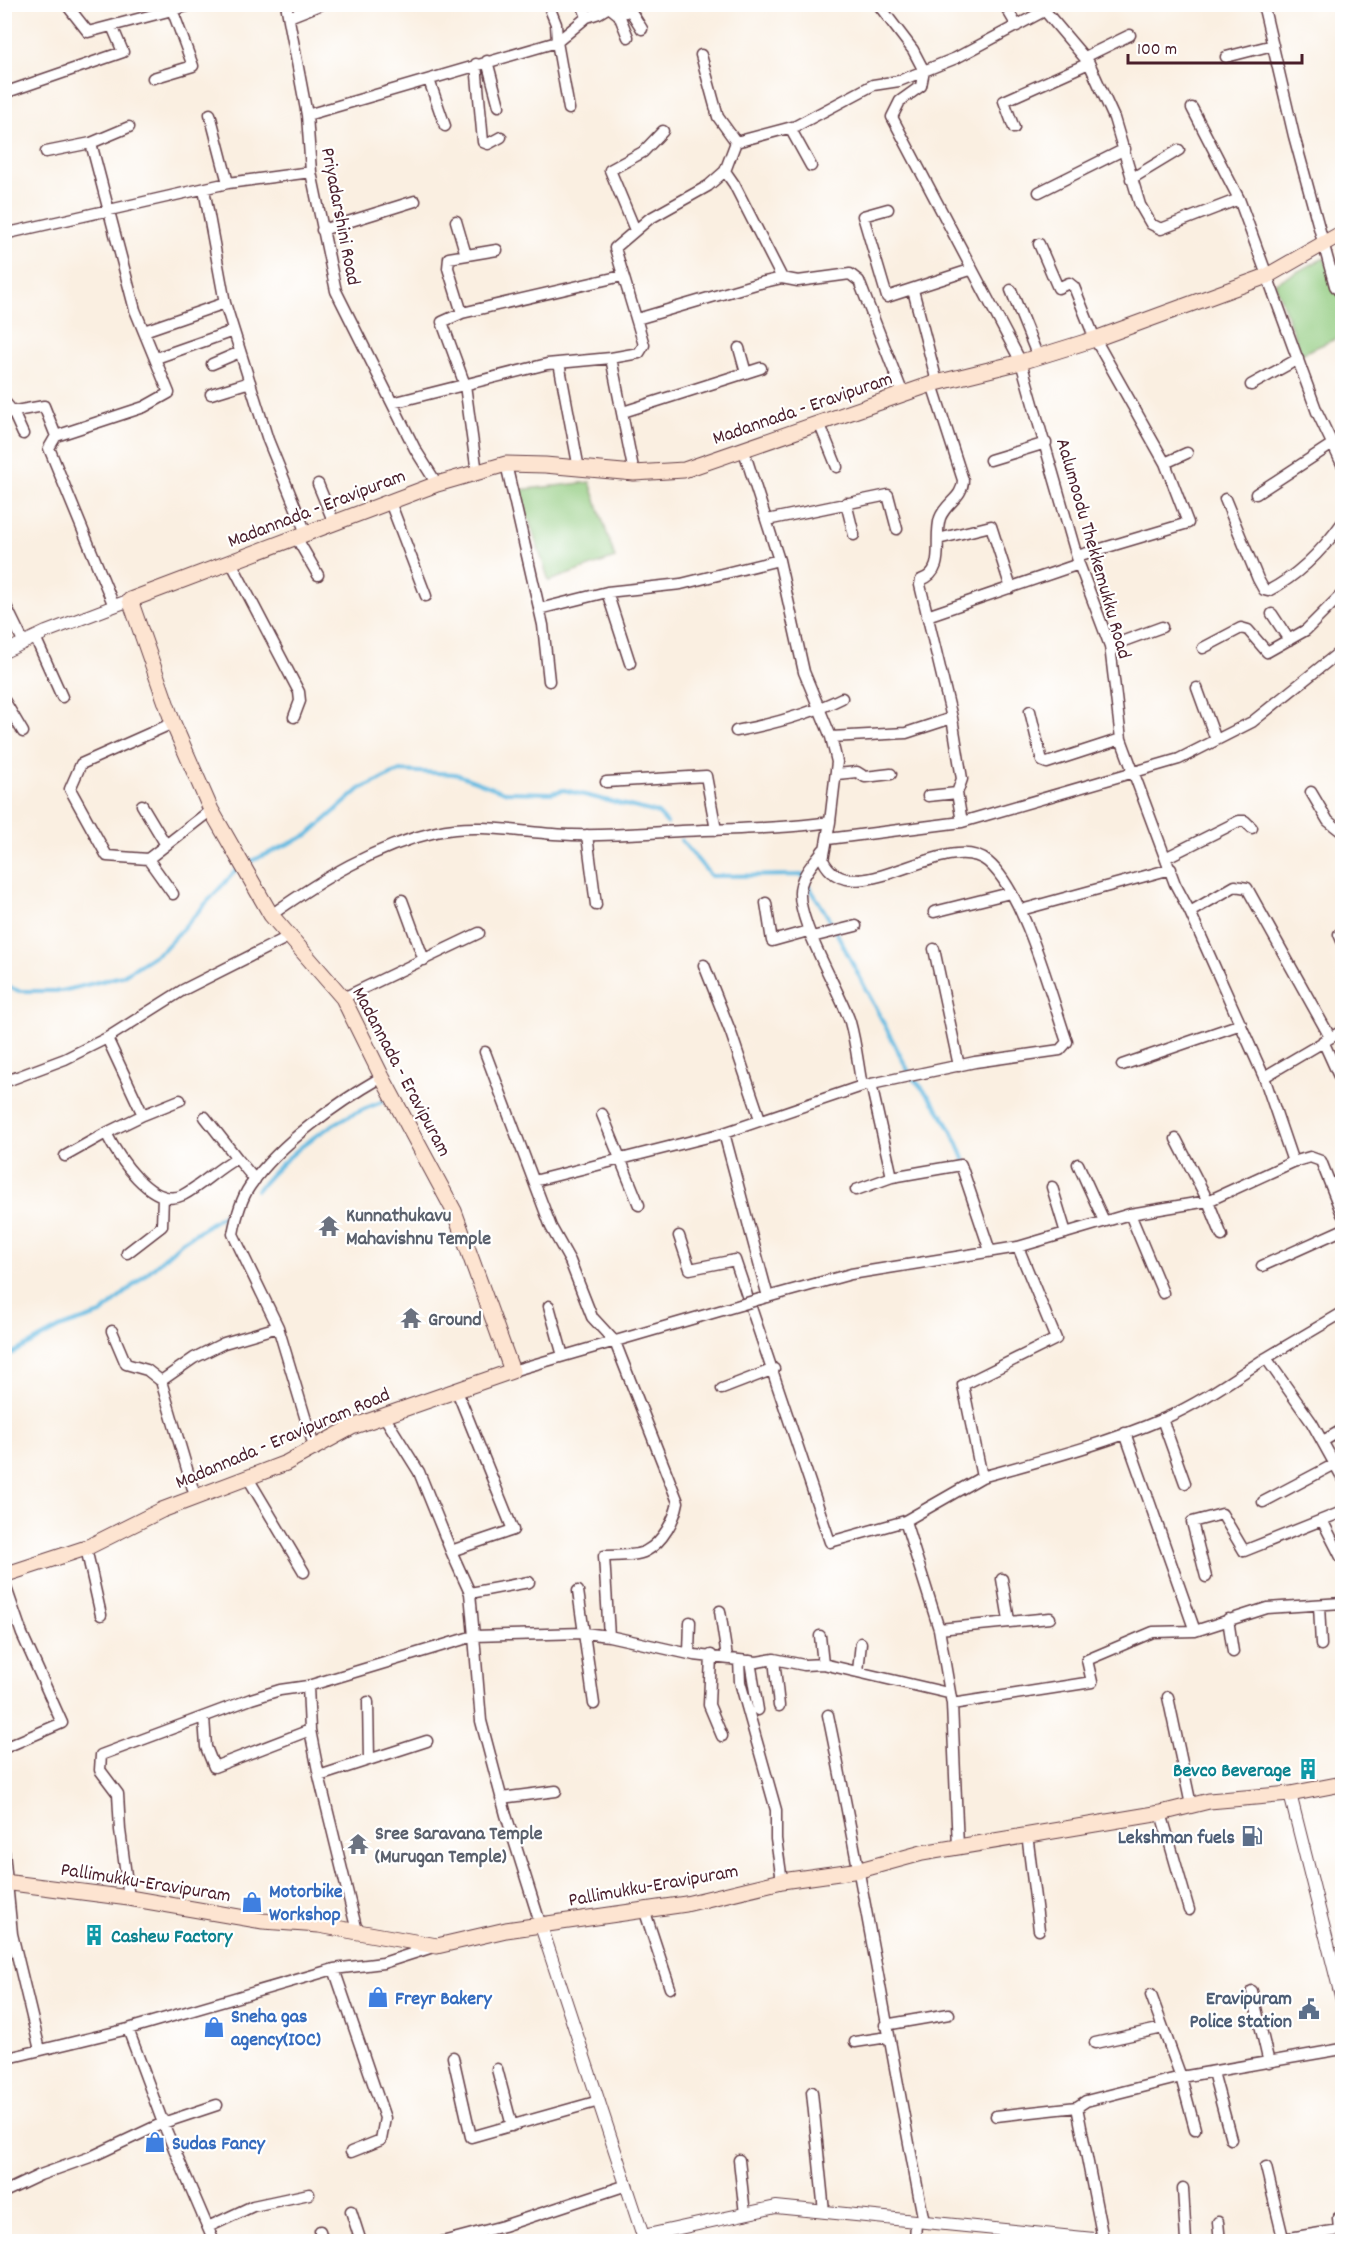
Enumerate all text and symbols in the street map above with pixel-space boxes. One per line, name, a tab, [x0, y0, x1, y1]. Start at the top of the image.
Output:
scale bar	[1128, 27, 1302, 65]
text: 100 m	[1137, 38, 1177, 63]
street label: Priyadarshini Road	[312, 145, 366, 288]
street label: Madannada - Eravipuram	[709, 366, 897, 454]
street label: Aalumoodu Thekkemukku Road	[1047, 435, 1137, 662]
street label: Madannada - Eravipuram	[224, 463, 410, 557]
street label: Madannada - Eravipuram	[344, 983, 457, 1162]
place label: Kunnathukavu Mahavishnu Temple	[346, 1203, 491, 1254]
temple icon: Kunnathukavu Mahavishnu Temple	[317, 1214, 341, 1238]
temple icon: Ground	[399, 1306, 423, 1330]
place label: Ground	[428, 1307, 482, 1335]
street label: Madannada - Eravipuram Road	[172, 1382, 395, 1498]
building icon: Bevco Beverage	[1296, 1757, 1320, 1781]
place label: Bevco Beverage	[1173, 1758, 1291, 1786]
place label: Sree Saravana Temple (Murugan Temple)	[375, 1821, 543, 1872]
fuel station icon: Lekshman fuels	[1240, 1824, 1264, 1848]
place label: Lekshman fuels	[1118, 1825, 1235, 1853]
temple icon: Sree Saravana Temple (Murugan Temple)	[346, 1832, 370, 1856]
street label: Pallimukku-Eravipuram	[58, 1857, 233, 1911]
street label: Pallimukku-Eravipuram	[566, 1858, 741, 1916]
place label: Motorbike Workshop	[269, 1879, 343, 1930]
shop icon: Motorbike Workshop	[240, 1890, 264, 1914]
building icon: Cashew Factory	[82, 1923, 106, 1947]
place label: Cashew Factory	[111, 1924, 233, 1952]
shop icon: Freyr Bakery	[366, 1985, 390, 2009]
place label: Freyr Bakery	[395, 1986, 493, 2014]
place label: Eravipuram Police Station	[1189, 1986, 1292, 2037]
public building icon: Eravipuram Police Station	[1297, 1997, 1321, 2021]
place label: Sneha gas agency(IOC)	[231, 2004, 321, 2055]
shop icon: Sneha gas agency(IOC)	[202, 2015, 226, 2039]
shop icon: Sudas Fancy	[143, 2130, 167, 2154]
place label: Sudas Fancy	[172, 2131, 266, 2159]

